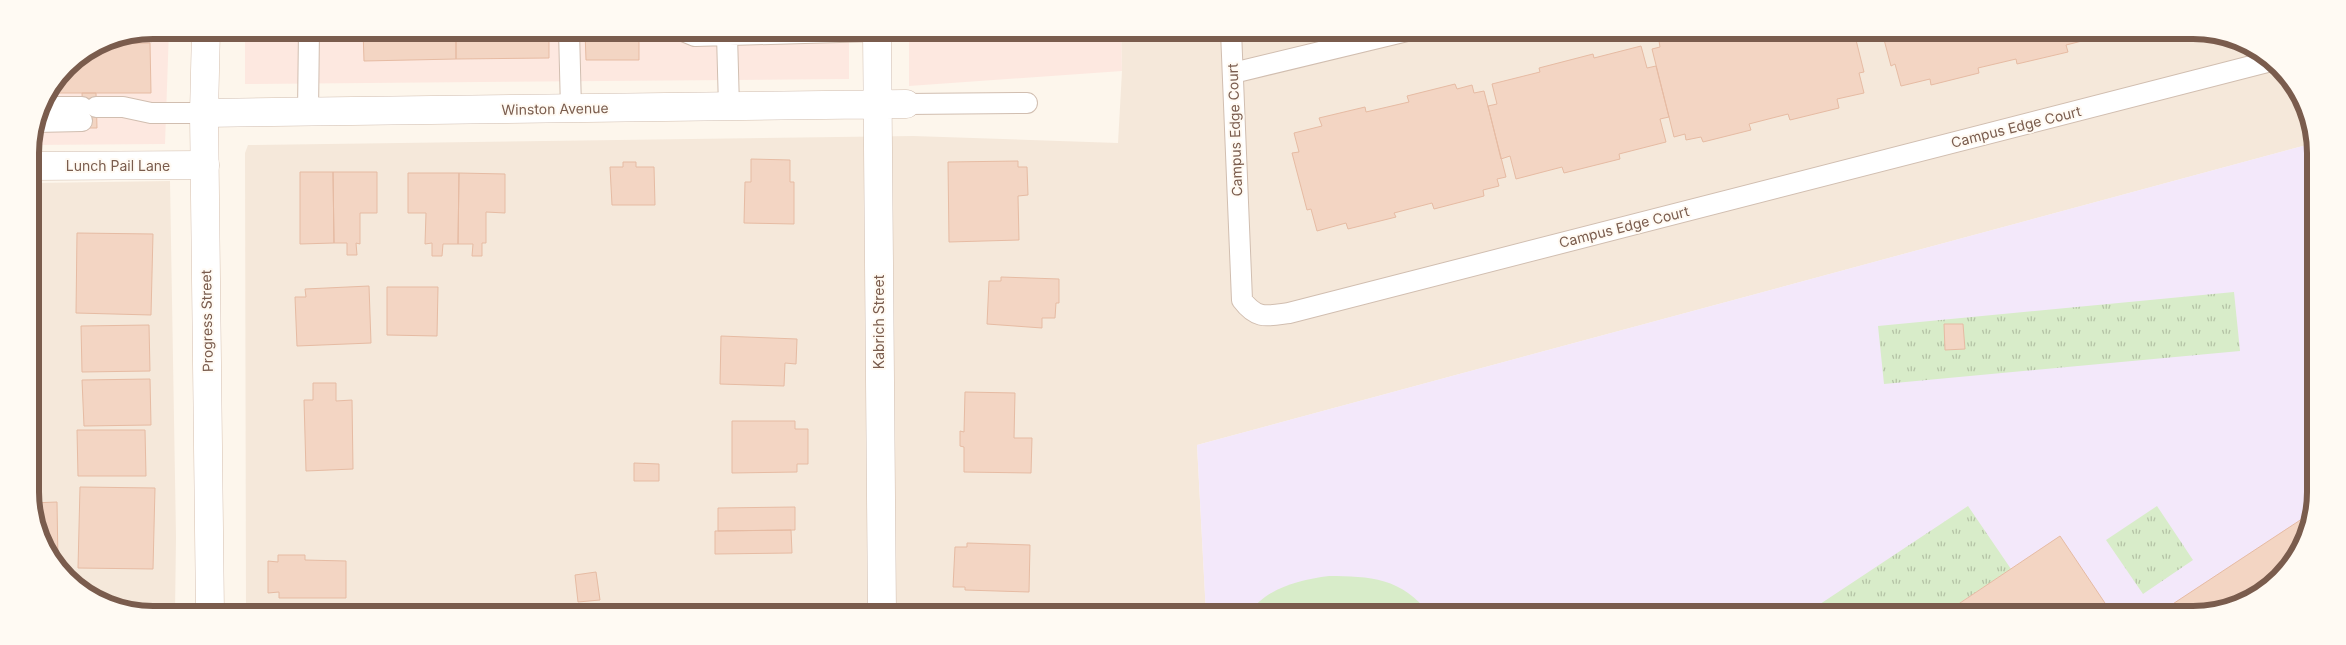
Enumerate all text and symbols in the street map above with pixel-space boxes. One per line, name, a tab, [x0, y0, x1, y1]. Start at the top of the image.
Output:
street label: Campus Edge Court	[1224, 63, 1245, 197]
street label: Winston Avenue	[501, 99, 609, 118]
street label: Campus Edge Court	[1949, 102, 2083, 151]
street label: Lunch Pail Lane	[66, 157, 170, 174]
street label: Campus Edge Court	[1557, 202, 1691, 251]
street label: Progress Street	[197, 269, 216, 372]
street label: Kabrich Street	[870, 274, 887, 369]

